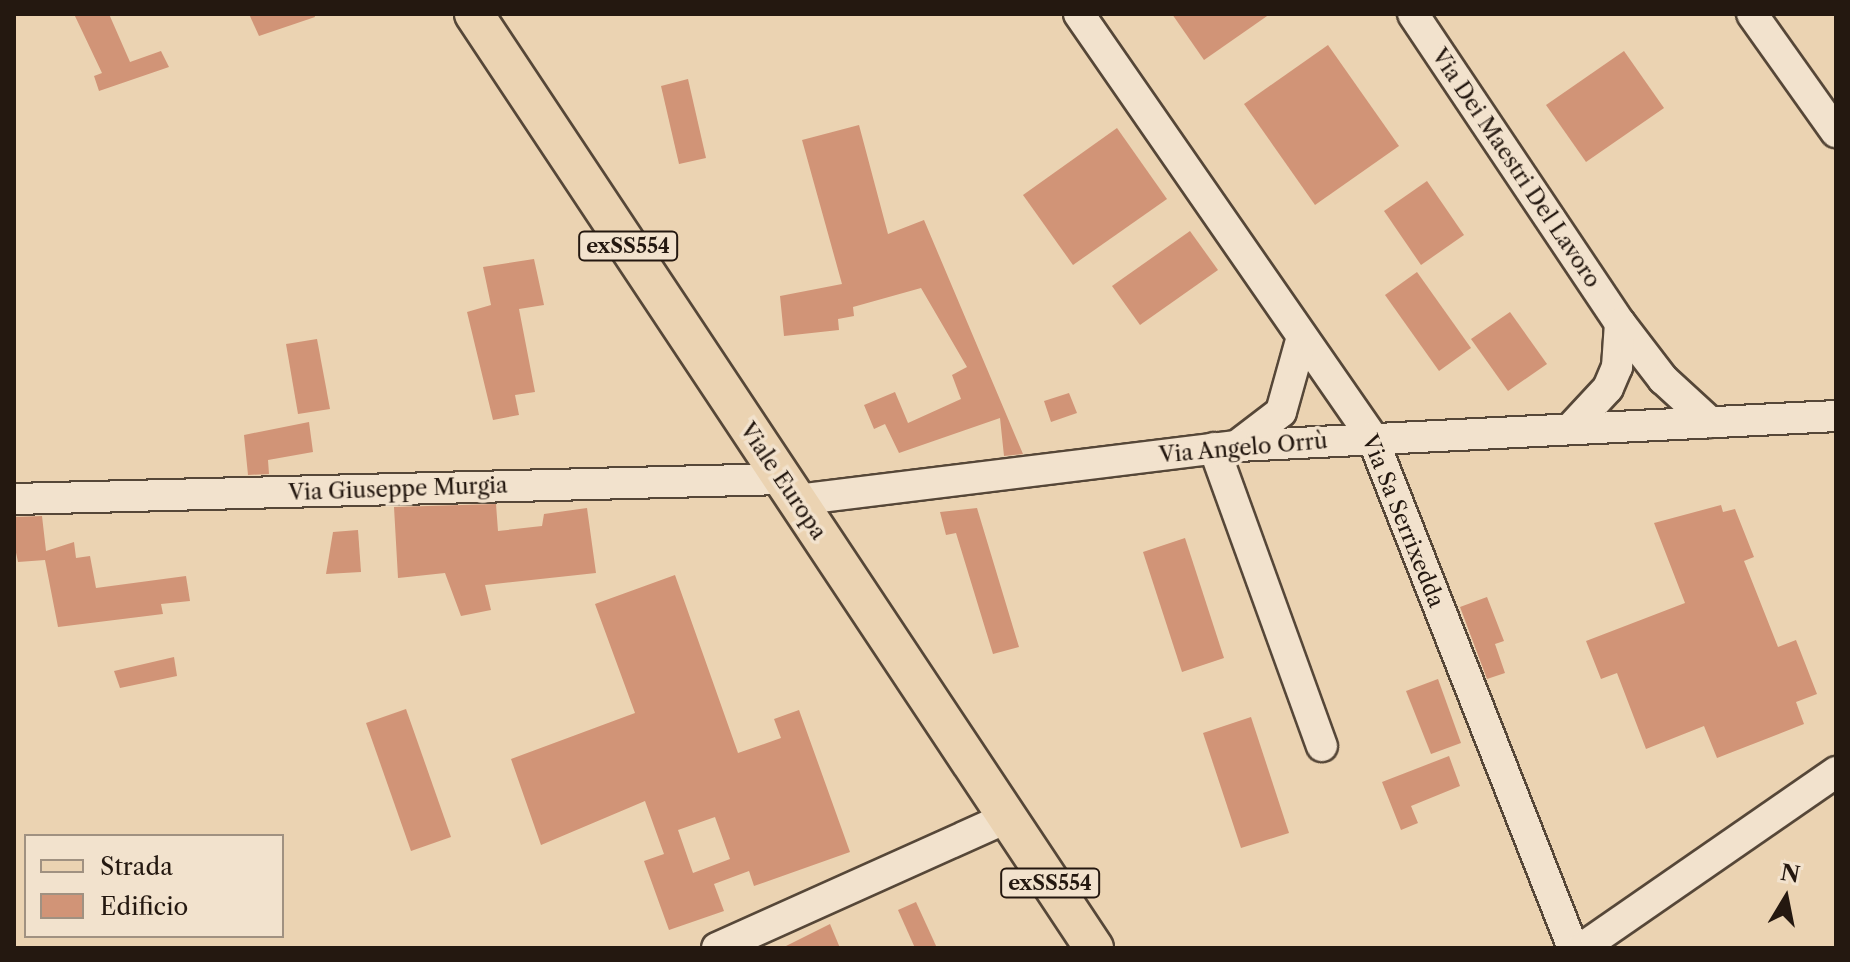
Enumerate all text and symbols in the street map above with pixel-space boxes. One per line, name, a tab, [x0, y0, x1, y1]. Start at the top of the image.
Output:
street label: Via Dei Maestri Del Lavoro	[1426, 43, 1606, 293]
road number: exSS554	[578, 230, 678, 262]
street label: Viale Europa	[734, 418, 832, 544]
street label: Via Angelo Orrù	[1157, 427, 1329, 469]
street label: Via Sa Serrixedda	[1356, 431, 1450, 611]
street label: Via Giuseppe Murgia	[288, 472, 508, 506]
legend	[24, 834, 284, 938]
text: Strada	[100, 852, 173, 881]
north arrow	[1746, 858, 1826, 938]
text: N	[1778, 859, 1802, 889]
road number: exSS554	[1000, 867, 1100, 899]
text: Edificio	[100, 892, 188, 921]

